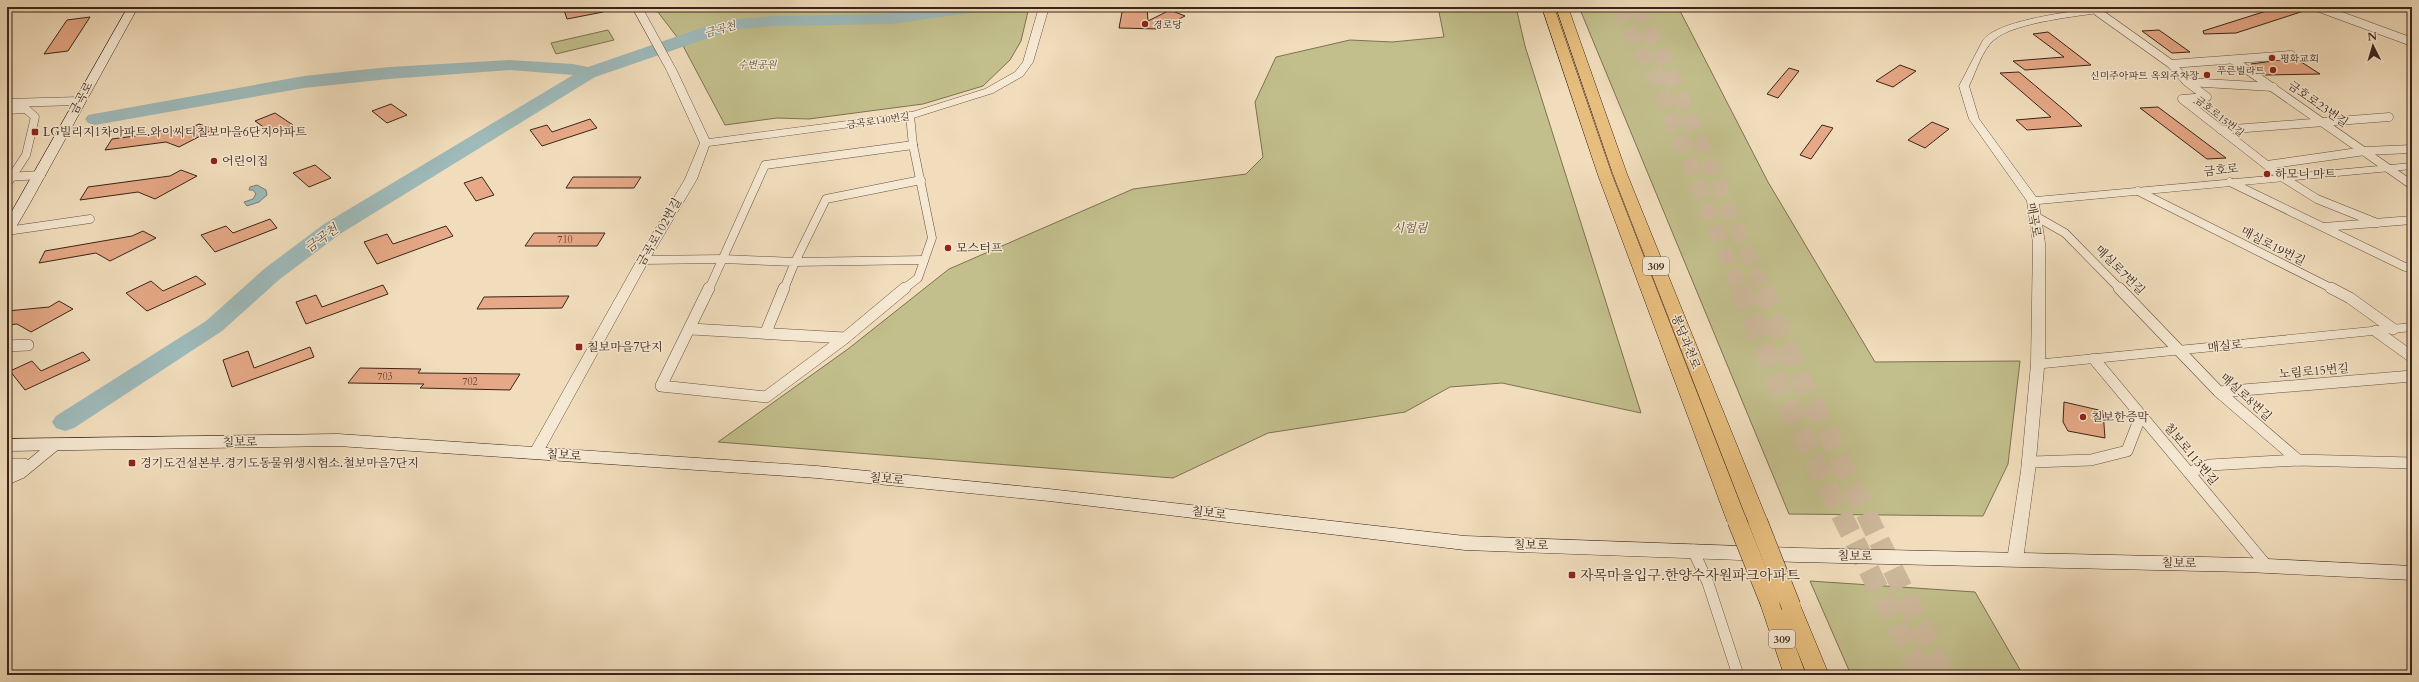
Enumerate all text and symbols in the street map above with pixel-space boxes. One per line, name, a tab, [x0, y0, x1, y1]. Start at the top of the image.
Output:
water label: 금곡천	[703, 18, 739, 41]
place label: 경로당	[1153, 18, 1182, 32]
marker: 경로당	[1140, 19, 1150, 29]
north arrow	[2353, 26, 2393, 66]
text: N	[2367, 29, 2378, 44]
place label: 평화교회	[2280, 52, 2319, 66]
marker: 평화교회	[2267, 53, 2277, 63]
park label: 수변공원	[738, 58, 778, 72]
place label: 푸른빌라트	[2217, 64, 2265, 78]
marker: 푸른빌라트	[2268, 65, 2278, 75]
place label: 신미주아파트 옥외주차장	[2090, 69, 2199, 83]
marker: 신미주아파트 옥외주차장	[2202, 70, 2212, 80]
street label: 금호로23번길	[2285, 77, 2351, 131]
street label: 금곡로	[66, 79, 97, 117]
street label: 금호로15번길	[2192, 93, 2247, 140]
street label: 금곡로140번길	[846, 110, 911, 132]
place label: LG빌리지1차아파트.와이씨티칠보마을6단지아파트	[43, 124, 307, 140]
marker: LG빌리지1차아파트.와이씨티칠보마을6단지아파트	[30, 127, 40, 137]
place label: 어린이집	[222, 153, 268, 169]
marker: 어린이집	[209, 156, 219, 166]
street label: 금호로	[2203, 160, 2240, 180]
place label: 하모니 마트	[2275, 166, 2337, 182]
marker: 하모니 마트	[2262, 169, 2272, 179]
street label: 금곡로102번길	[633, 195, 685, 269]
street label: 매곡로	[2023, 201, 2045, 239]
water label: 금곡천	[301, 220, 343, 257]
park label: 시험림	[1393, 220, 1429, 236]
street label: 매실로19번길	[2238, 223, 2308, 269]
house number: 710	[557, 233, 573, 247]
place label: 모스터프	[956, 240, 1003, 256]
street label: 매실로7번길	[2092, 242, 2148, 298]
marker: 모스터프	[943, 243, 953, 253]
road number: 309	[1643, 257, 1669, 275]
street label: 봉담과천로	[1668, 312, 1704, 372]
street label: 매실로	[2207, 336, 2244, 356]
place label: 칠보마을7단지	[587, 339, 663, 355]
marker: 칠보마을7단지	[574, 342, 584, 352]
street label: 노림로15번길	[2278, 360, 2350, 382]
house number: 703	[377, 370, 393, 384]
street label: 매실로8번길	[2217, 370, 2275, 424]
house number: 702	[462, 375, 478, 389]
place label: 칠보한증막	[2091, 409, 2149, 425]
marker: 칠보한증막	[2078, 412, 2088, 422]
street label: 칠보로113번길	[2160, 420, 2222, 488]
street label: 칠보로	[222, 434, 258, 450]
street label: 칠보로	[546, 446, 582, 464]
place label: 경기도건설본부.경기도동물위생시험소.철보마을7단지	[140, 455, 419, 471]
marker: 경기도건설본부.경기도동물위생시험소.철보마을7단지	[127, 458, 137, 468]
street label: 칠보로	[869, 469, 906, 489]
street label: 칠보로	[1191, 503, 1228, 523]
street label: 칠보로	[1513, 536, 1549, 554]
street label: 칠보로	[1837, 548, 1873, 564]
street label: 칠보로	[2161, 555, 2197, 571]
place label: 자목마을입구.한양수자원파크아파트	[1580, 566, 1800, 585]
marker: 자목마을입구.한양수자원파크아파트	[1567, 570, 1577, 580]
road number: 309	[1769, 630, 1795, 648]

